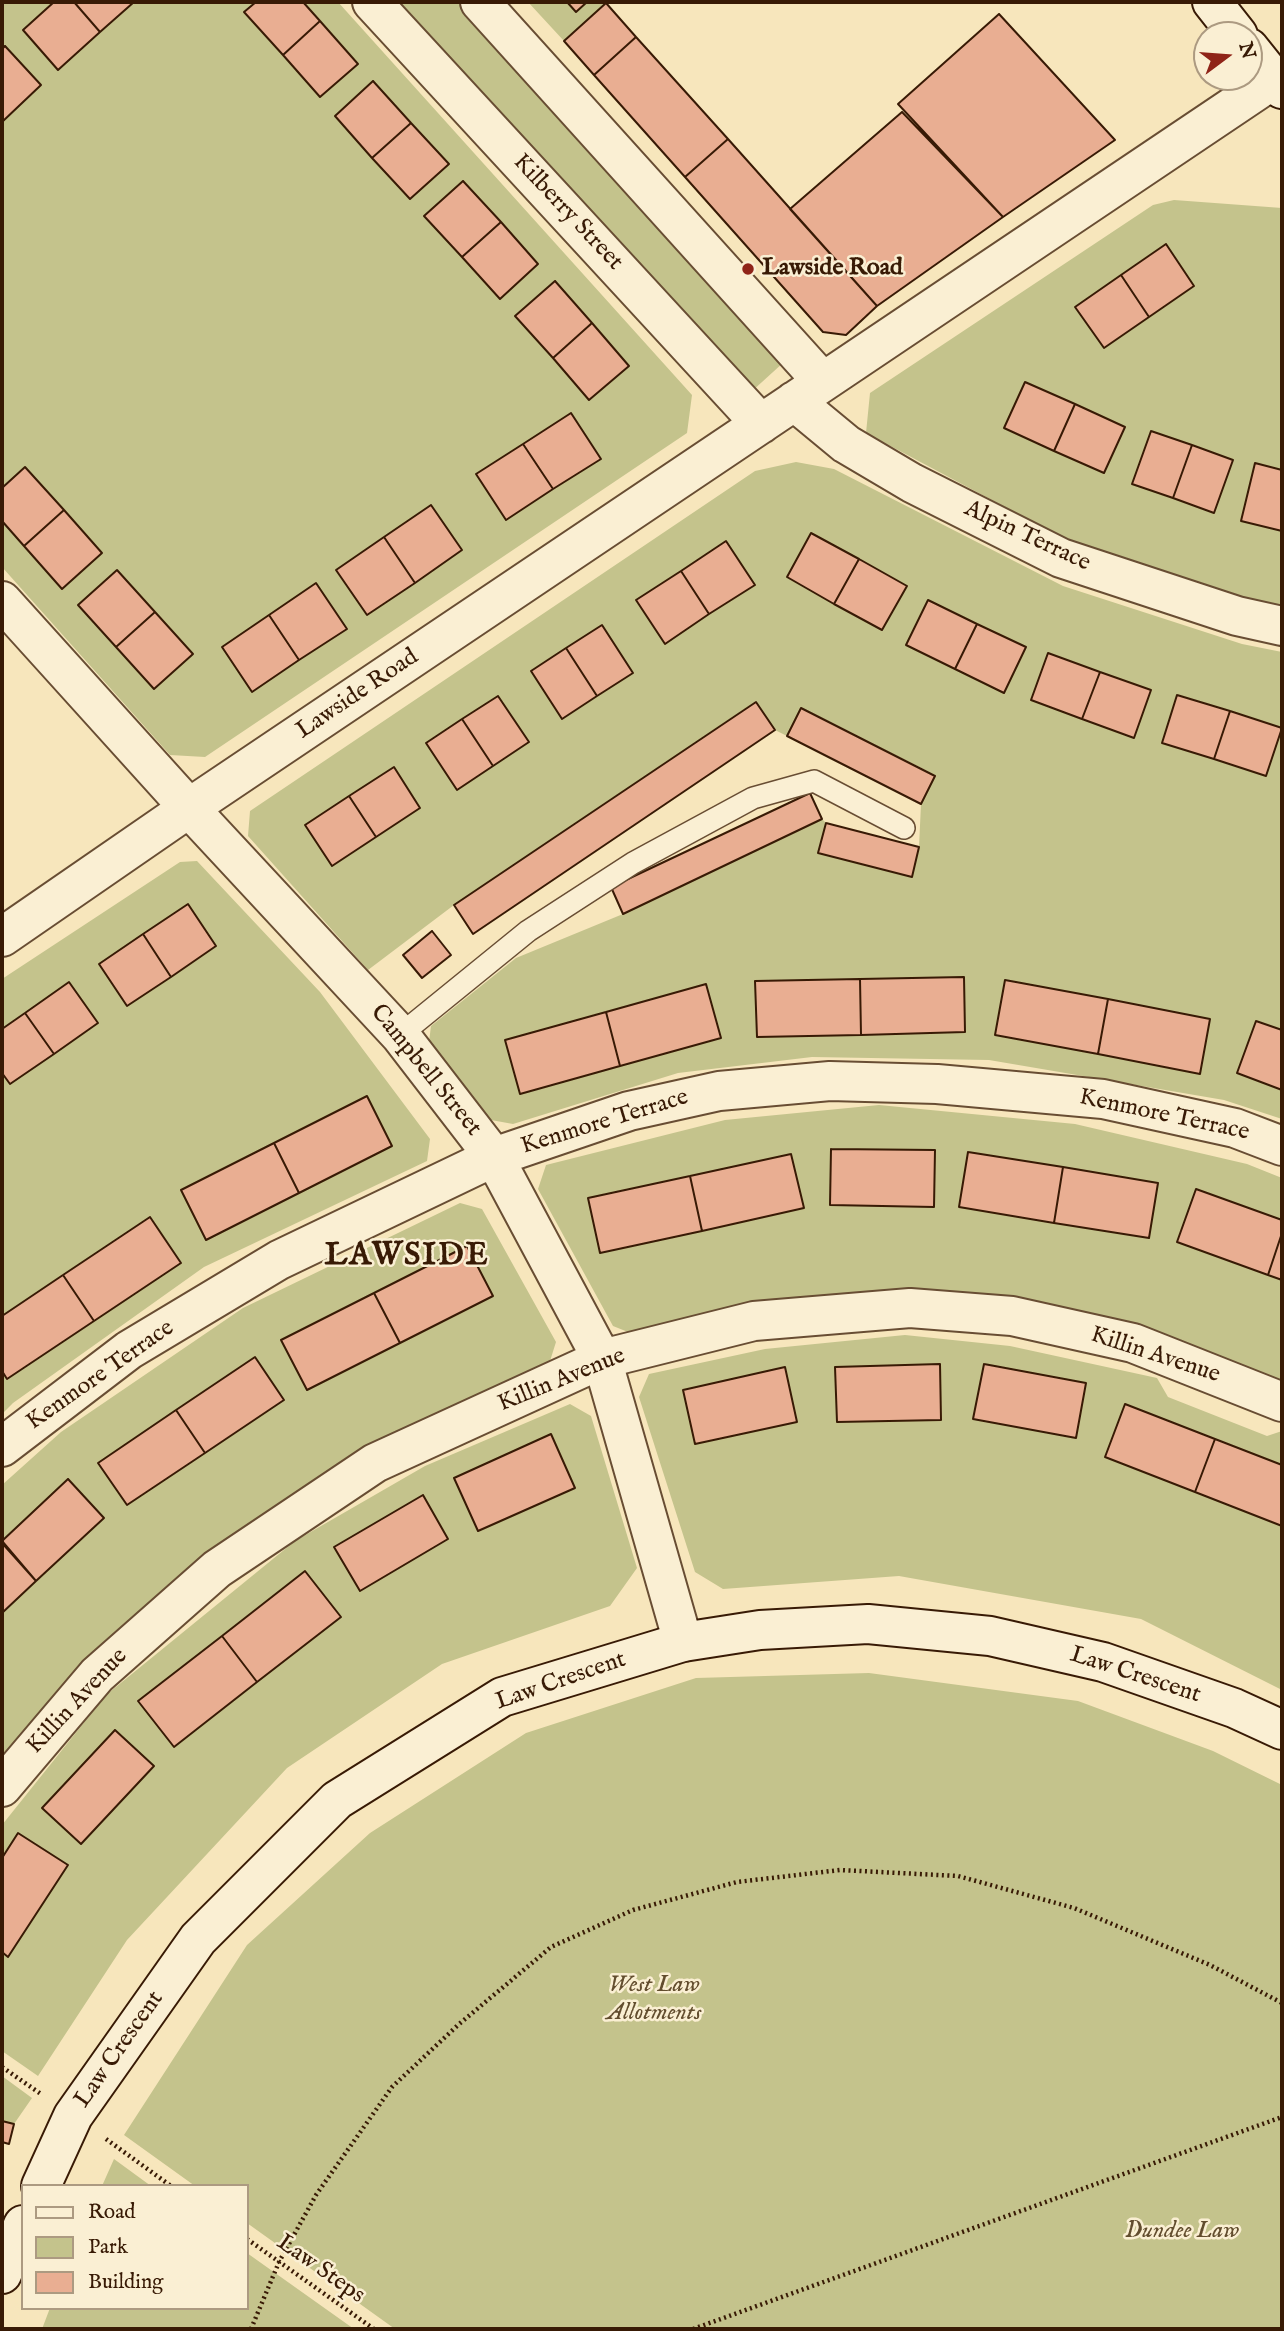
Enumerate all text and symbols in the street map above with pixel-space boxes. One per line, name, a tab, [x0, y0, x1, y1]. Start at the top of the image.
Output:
north arrow	[1193, 21, 1263, 91]
text: N	[1232, 40, 1260, 62]
street label: Kilberry Street	[506, 149, 628, 277]
place label: Lawside Road	[762, 255, 903, 283]
marker: Lawside Road	[740, 261, 756, 277]
street label: Alpin Terrace	[959, 495, 1095, 579]
street label: Lawside Road	[292, 644, 424, 746]
street label: Campbell Street	[363, 999, 487, 1143]
street label: Kenmore Terrace	[518, 1084, 692, 1162]
street label: Kenmore Terrace	[1076, 1084, 1252, 1148]
district label: LAWSIDE	[325, 1238, 489, 1276]
street label: Kenmore Terrace	[22, 1315, 180, 1437]
street label: Killin Avenue	[1086, 1321, 1224, 1391]
street label: Killin Avenue	[494, 1342, 630, 1420]
street label: Law Crescent	[1066, 1641, 1204, 1711]
street label: Killin Avenue	[22, 1643, 134, 1761]
street label: Law Crescent	[492, 1646, 630, 1718]
park label: West Law Allotments	[607, 1972, 701, 2028]
street label: Law Crescent	[69, 1986, 171, 2114]
legend	[21, 2184, 248, 2310]
text: Road	[88, 2199, 135, 2226]
park label: Dundee Law	[1125, 2218, 1239, 2246]
street label: Law Steps	[270, 2229, 370, 2311]
text: Park	[88, 2234, 128, 2261]
text: Building	[88, 2269, 163, 2296]

